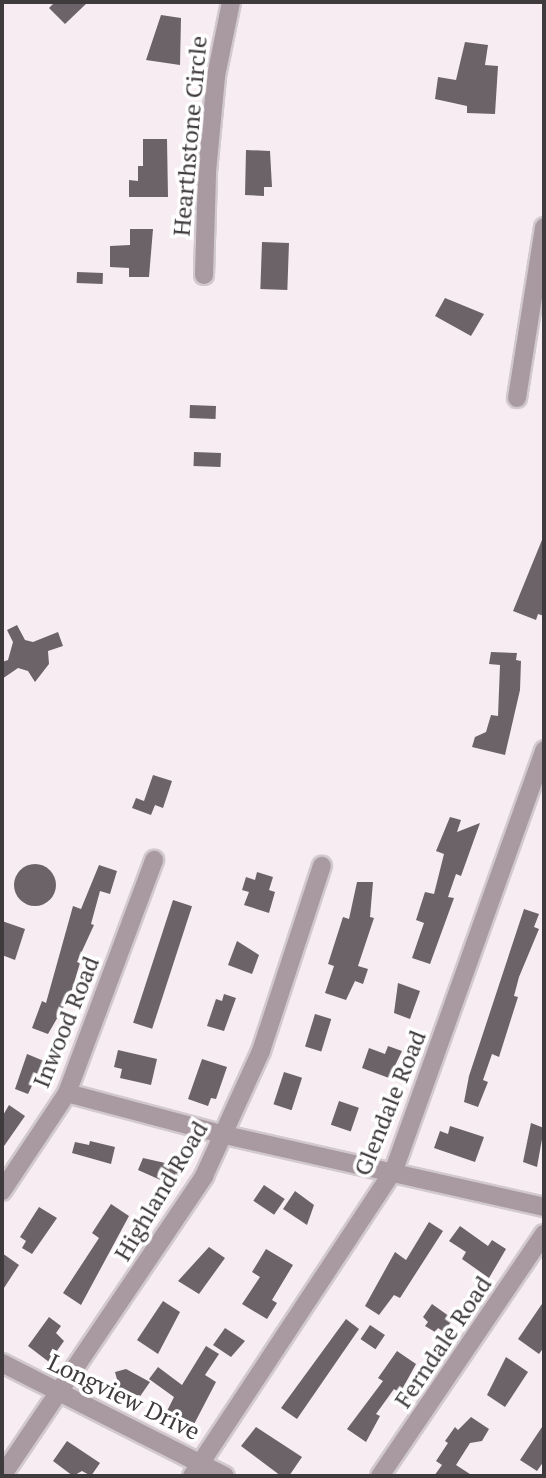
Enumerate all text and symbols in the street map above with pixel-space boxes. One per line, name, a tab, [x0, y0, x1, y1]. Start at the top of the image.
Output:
street label: Hearthstone Circle	[167, 35, 213, 237]
street label: Inwood Road	[27, 952, 105, 1092]
street label: Glendale Road	[348, 1026, 432, 1180]
street label: Highland Road	[108, 1116, 214, 1266]
street label: Ferndale Road	[388, 1271, 498, 1413]
street label: Longview Drive	[43, 1348, 205, 1446]

